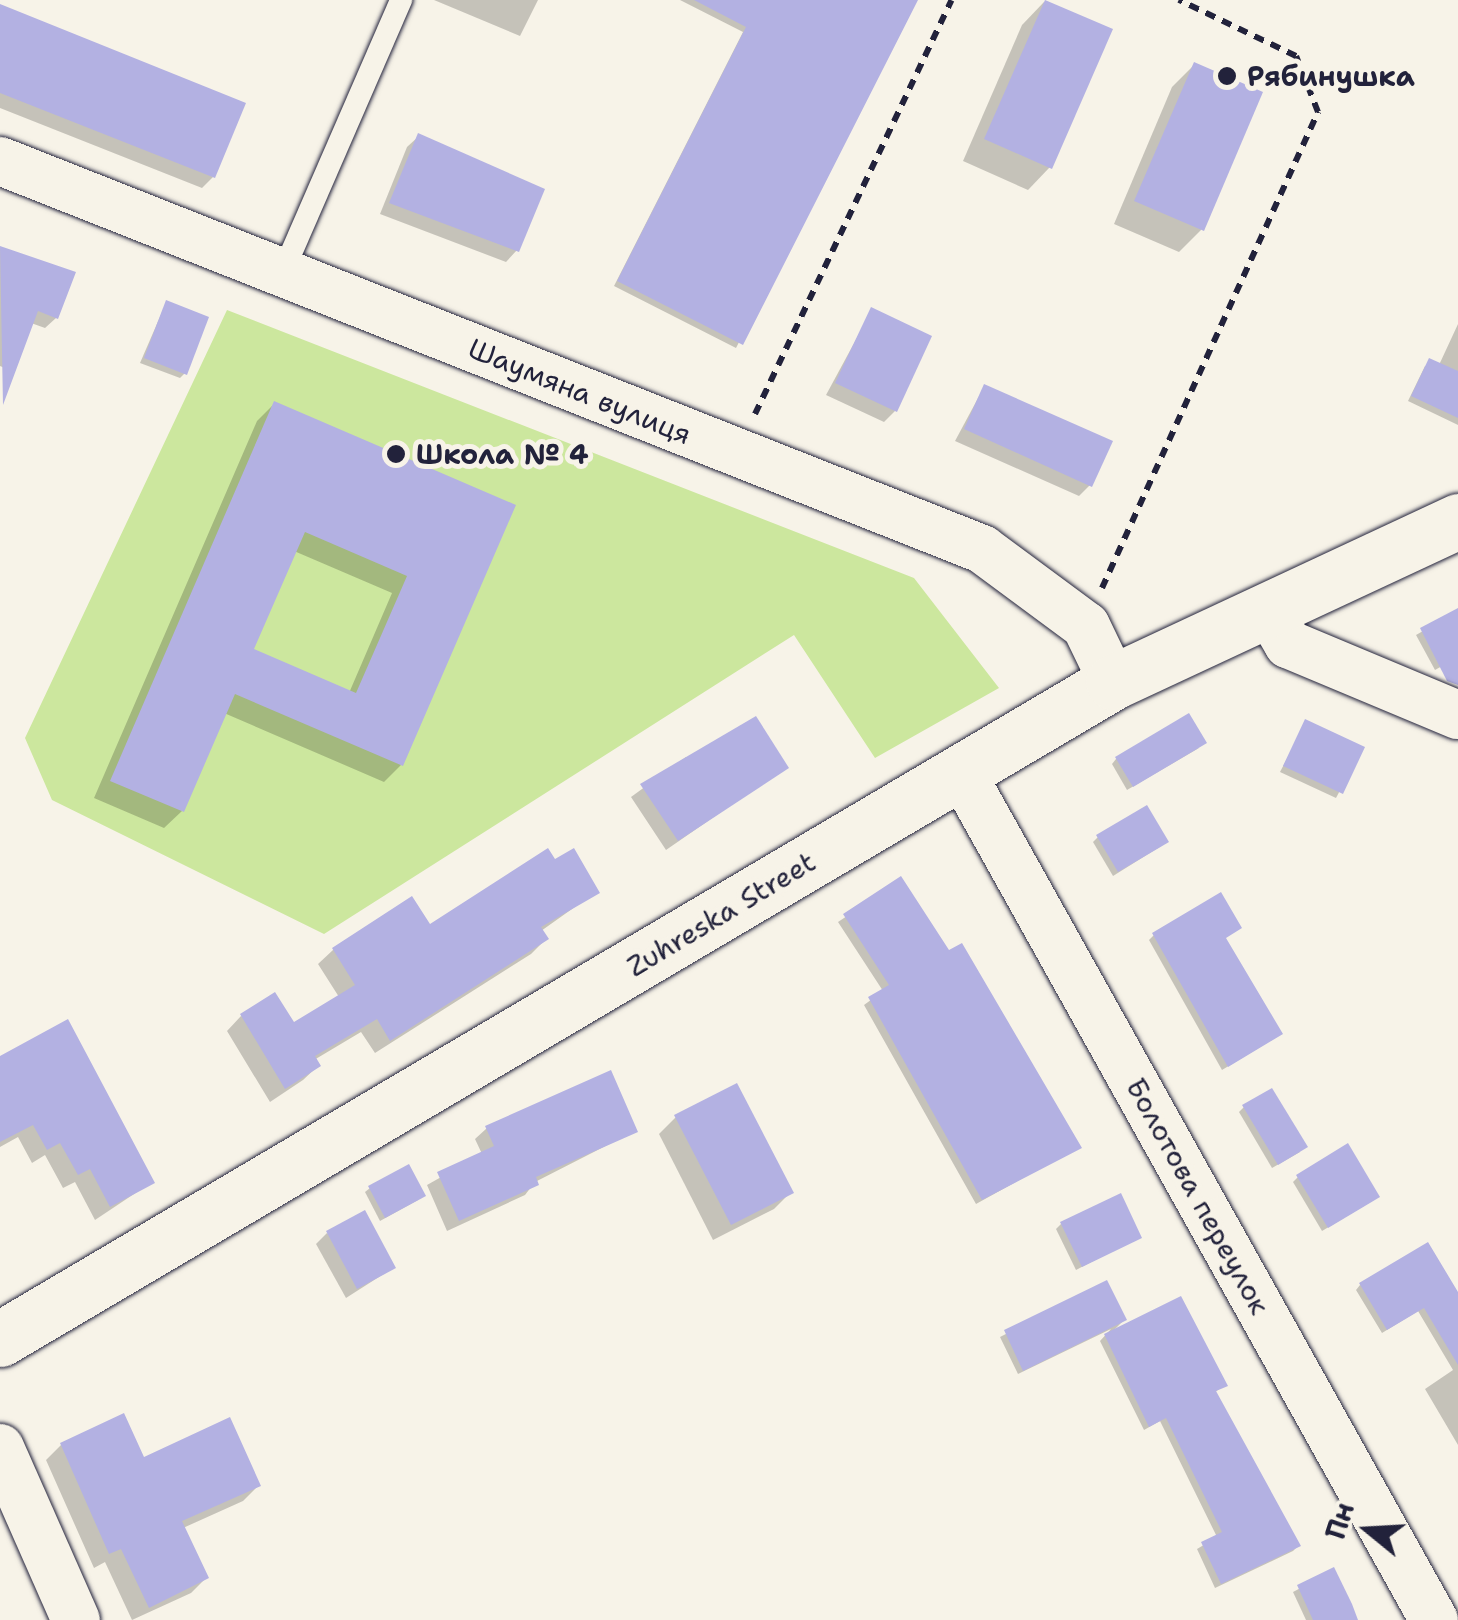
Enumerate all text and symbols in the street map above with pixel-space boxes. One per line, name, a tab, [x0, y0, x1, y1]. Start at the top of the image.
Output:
place label: Рябинушка	[1247, 59, 1415, 93]
marker: Рябинушка	[1216, 65, 1238, 87]
street label: Шаумяна вулиця	[464, 331, 696, 451]
place label: Школа № 4	[416, 437, 589, 471]
marker: Школа № 4	[385, 443, 407, 465]
street label: Zuhreska Street	[621, 845, 821, 983]
street label: Болотова переулок	[1119, 1072, 1277, 1320]
north arrow	[1318, 1480, 1418, 1580]
text: Пн	[1316, 1497, 1363, 1544]

